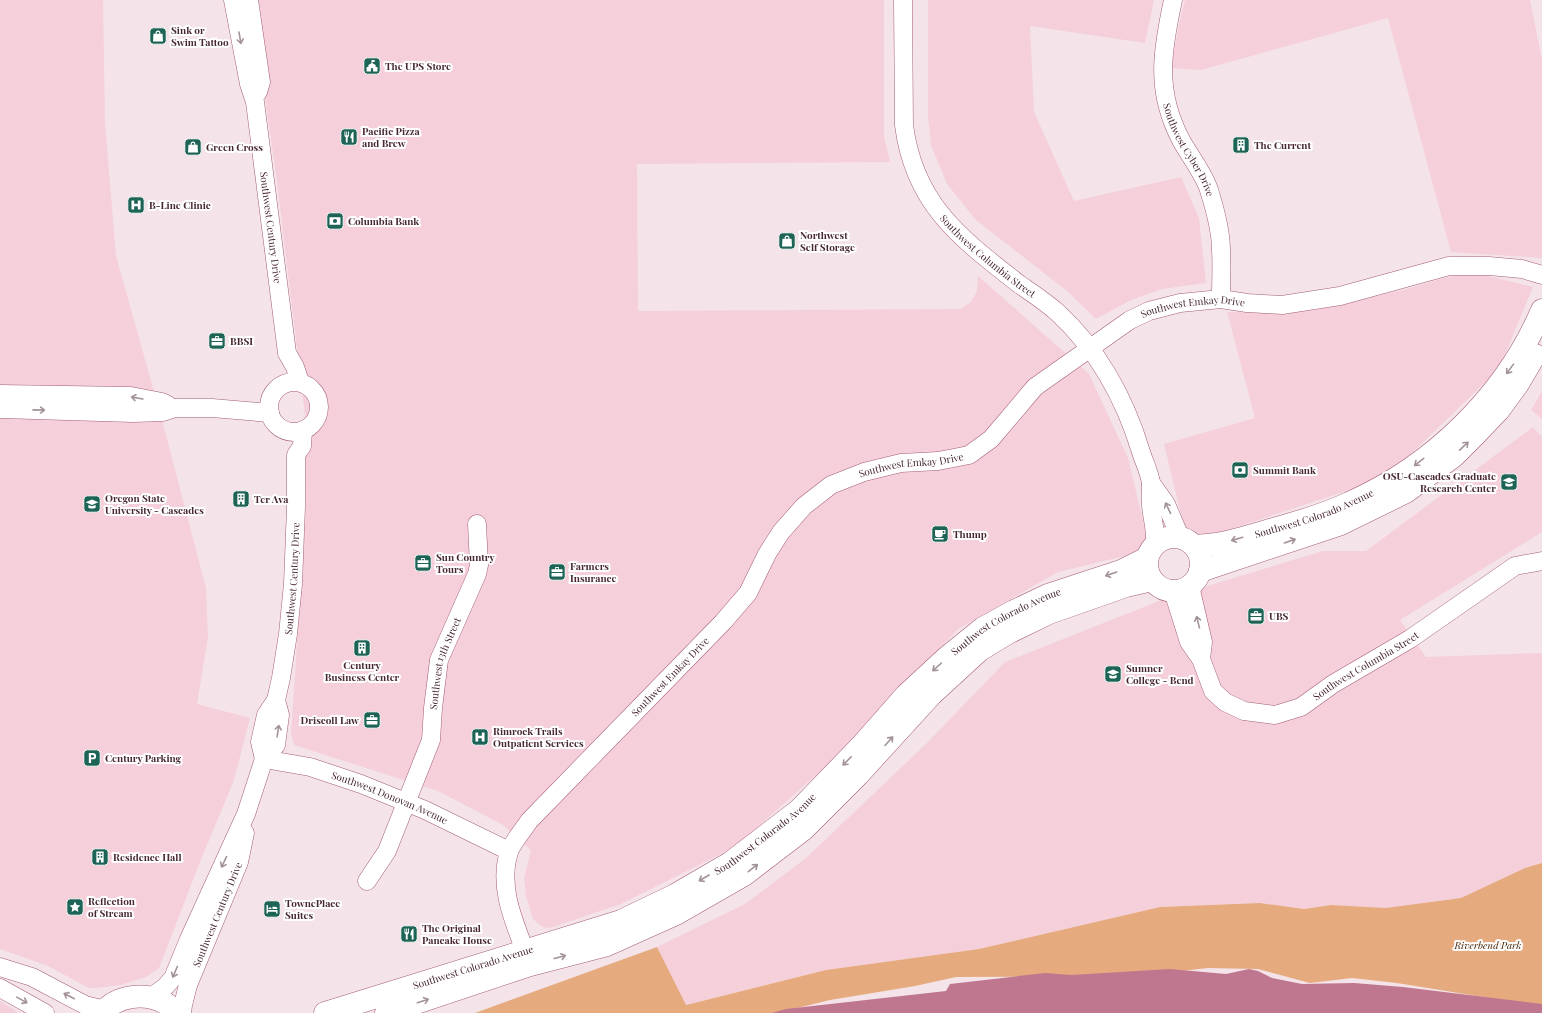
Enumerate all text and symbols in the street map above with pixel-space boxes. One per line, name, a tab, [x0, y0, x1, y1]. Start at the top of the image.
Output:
place label: Sink or Swim Tattoo	[171, 23, 229, 49]
shop icon: Sink or Swim Tattoo	[148, 26, 168, 46]
one-way arrow	[237, 31, 245, 44]
public building icon: The UPS Store	[362, 56, 382, 76]
place label: The UPS Store	[385, 59, 451, 73]
street label: Southwest Cyber Drive	[1160, 102, 1218, 198]
place label: Pacific Pizza and Brew	[362, 124, 421, 150]
restaurant icon: Pacific Pizza and Brew	[339, 127, 359, 147]
building icon: The Current	[1231, 135, 1251, 155]
shop icon: Green Cross	[183, 137, 203, 157]
place label: The Current	[1254, 138, 1312, 152]
place label: Green Cross	[206, 140, 263, 154]
street label: Southwest Century Drive	[257, 171, 285, 284]
hospital icon: B-Line Clinic	[126, 195, 146, 215]
place label: B-Line Clinic	[149, 198, 211, 212]
bank icon: Columbia Bank	[325, 211, 345, 231]
street label: Southwest Columbia Street	[937, 211, 1039, 301]
place label: Columbia Bank	[348, 214, 419, 228]
place label: Northwest Self Storage	[800, 228, 855, 254]
shop icon: Northwest Self Storage	[777, 231, 797, 251]
street label: Southwest Emkay Drive	[1138, 292, 1246, 321]
office icon: BBSI	[207, 331, 227, 351]
place label: BBSI	[230, 334, 253, 348]
one-way arrow	[1506, 363, 1514, 374]
one-way arrow	[131, 393, 144, 401]
one-way arrow	[32, 407, 45, 414]
one-way arrow	[1459, 441, 1469, 451]
street label: Southwest Emkay Drive	[856, 449, 965, 480]
one-way arrow	[1414, 457, 1425, 466]
bank icon: Summit Bank	[1230, 460, 1250, 480]
place label: Summit Bank	[1253, 463, 1316, 477]
place label: OSU-Cascades Graduate Research Center	[1383, 469, 1496, 495]
school or university icon: OSU-Cascades Graduate Research Center	[1499, 472, 1519, 492]
street label: Southwest Colorado Avenue	[1253, 485, 1376, 541]
building icon: Ter Ava	[231, 489, 251, 509]
place label: Oregon State University - Cascades	[105, 491, 204, 517]
place label: Ter Ava	[254, 492, 289, 506]
school or university icon: Oregon State University - Cascades	[82, 494, 102, 514]
one-way arrow	[1164, 503, 1171, 515]
street label: Southwest Century Drive	[281, 522, 302, 635]
cafe icon: Thump	[930, 524, 950, 544]
place label: Thump	[953, 527, 987, 541]
one-way arrow	[1230, 536, 1243, 543]
one-way arrow	[1284, 537, 1297, 544]
place label: Sun Country Tours	[436, 550, 495, 576]
office icon: Sun Country Tours	[413, 553, 433, 573]
place label: Farmers Insurance	[570, 559, 617, 585]
office icon: Farmers Insurance	[547, 562, 567, 582]
one-way arrow	[1105, 571, 1118, 578]
street label: Southwest Colorado Avenue	[948, 584, 1063, 658]
office icon: UBS	[1246, 606, 1266, 626]
place label: UBS	[1269, 609, 1289, 623]
street label: Southwest 13th Street	[426, 615, 464, 710]
one-way arrow	[1194, 616, 1201, 629]
street label: Southwest Columbia Street	[1310, 628, 1422, 703]
street label: Southwest Emkay Drive	[628, 634, 712, 719]
building icon: Century Business Center	[352, 638, 372, 658]
place label: Century Business Center	[325, 658, 400, 684]
place label: Sumner College - Bend	[1126, 661, 1194, 687]
one-way arrow	[931, 662, 942, 671]
school or university icon: Sumner College - Bend	[1103, 664, 1123, 684]
office icon: Driscoll Law	[362, 710, 382, 730]
place label: Driscoll Law	[301, 713, 359, 727]
place label: Rimrock Trails Outpatient Services	[493, 724, 584, 750]
one-way arrow	[274, 725, 282, 738]
hospital icon: Rimrock Trails Outpatient Services	[470, 727, 490, 747]
one-way arrow	[884, 736, 893, 746]
parking icon: Century Parking	[82, 748, 102, 768]
place label: Century Parking	[105, 751, 182, 765]
one-way arrow	[842, 756, 852, 766]
street label: Southwest Donovan Avenue	[330, 768, 450, 827]
street label: Southwest Colorado Avenue	[712, 790, 819, 878]
building icon: Residence Hall	[90, 847, 110, 867]
place label: Residence Hall	[113, 850, 182, 864]
one-way arrow	[220, 856, 227, 868]
street label: Southwest Century Drive	[189, 860, 245, 969]
one-way arrow	[748, 864, 759, 872]
one-way arrow	[698, 875, 710, 883]
place label: Reflection of Stream	[88, 894, 136, 920]
place label: TownePlace Suites	[285, 896, 340, 922]
place icon: Reflection of Stream	[65, 897, 85, 917]
hotel icon: TownePlace Suites	[262, 899, 282, 919]
place label: The Original Pancake House	[422, 921, 492, 947]
restaurant icon: The Original Pancake House	[399, 924, 419, 944]
park label: Riverbend Park	[1453, 938, 1522, 952]
street label: Southwest Colorado Avenue	[411, 942, 535, 992]
one-way arrow	[553, 953, 566, 960]
one-way arrow	[171, 965, 179, 977]
one-way arrow	[63, 992, 75, 999]
one-way arrow	[417, 996, 429, 1004]
one-way arrow	[16, 997, 28, 1005]

